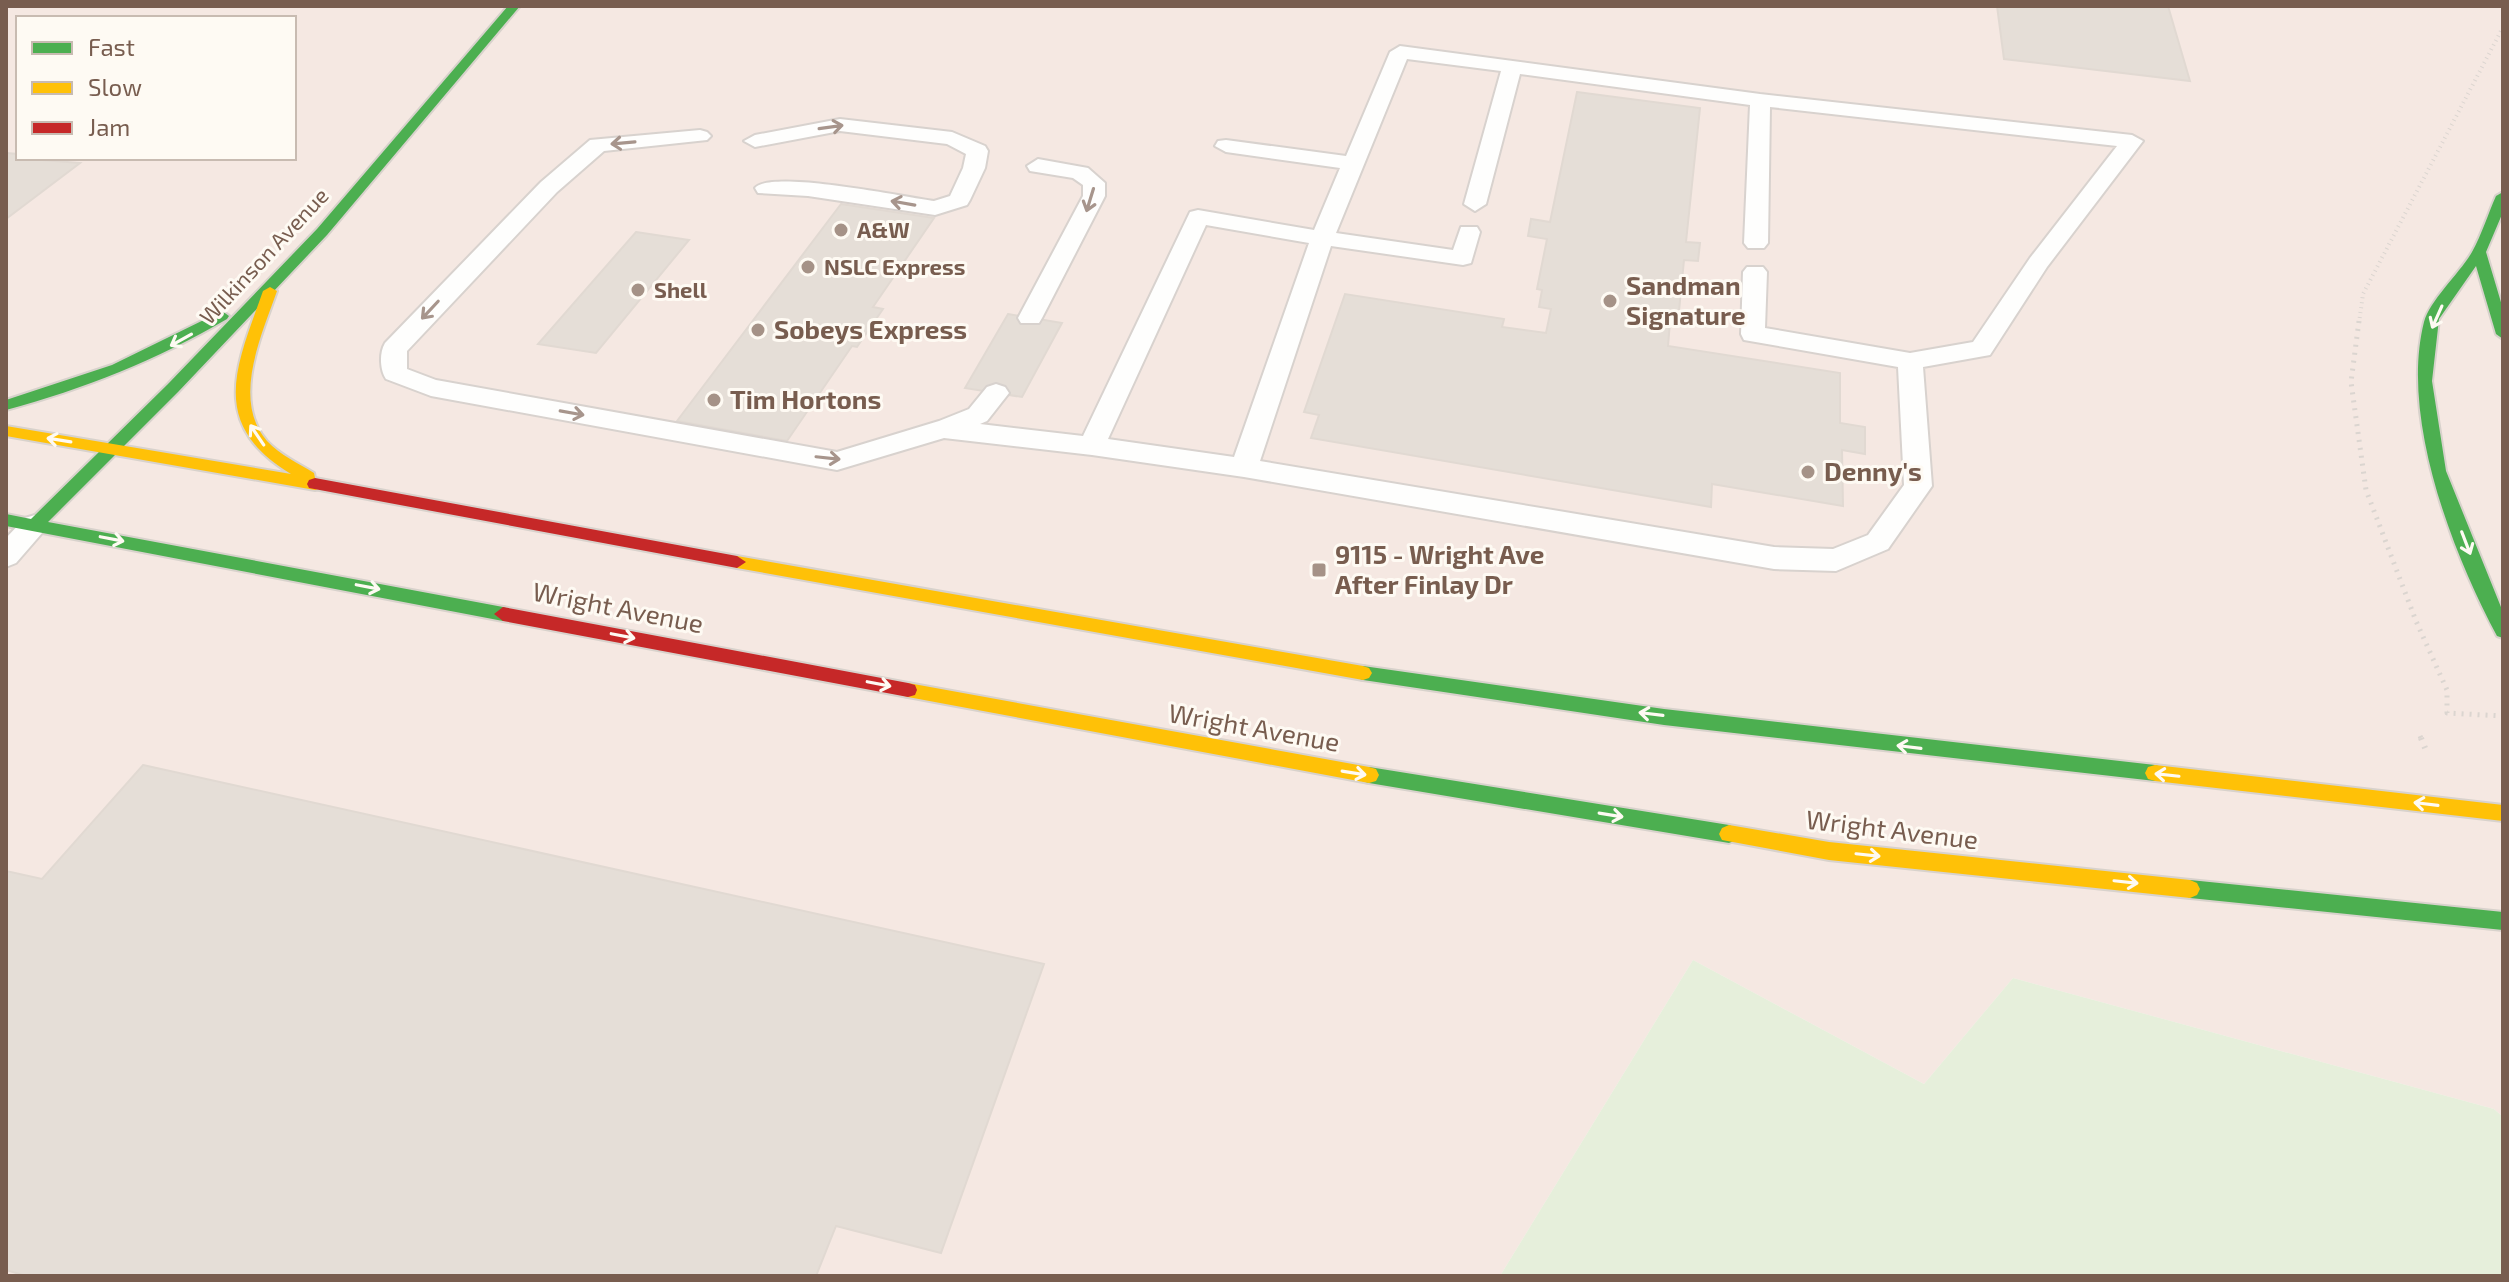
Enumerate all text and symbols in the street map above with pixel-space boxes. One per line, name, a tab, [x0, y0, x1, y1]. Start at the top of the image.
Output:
legend	[16, 16, 296, 160]
text: Fast	[88, 32, 135, 61]
text: Slow	[88, 72, 142, 101]
text: Jam	[88, 112, 130, 141]
one-way arrow	[818, 119, 843, 134]
one-way arrow	[610, 136, 637, 151]
street label: Wilkinson Avenue	[193, 182, 333, 329]
one-way arrow	[1082, 187, 1096, 212]
one-way arrow	[891, 194, 917, 209]
place label: A&W	[857, 216, 910, 242]
marker: A&W	[832, 221, 850, 239]
place label: NSLC Express	[824, 253, 965, 279]
marker: NSLC Express	[799, 258, 817, 276]
place label: Sandman Signature	[1626, 269, 1746, 330]
place label: Shell	[654, 276, 708, 302]
marker: Shell	[629, 281, 647, 299]
marker: Sandman Signature	[1601, 292, 1619, 310]
one-way arrow	[421, 300, 440, 320]
one-way arrow	[2428, 305, 2443, 329]
place label: Sobeys Express	[774, 313, 967, 345]
marker: Sobeys Express	[749, 321, 767, 339]
one-way arrow	[170, 333, 194, 348]
place label: Tim Hortons	[730, 383, 881, 414]
marker: Tim Hortons	[705, 391, 723, 409]
one-way arrow	[559, 407, 584, 422]
one-way arrow	[249, 424, 266, 446]
one-way arrow	[47, 431, 72, 446]
one-way arrow	[814, 451, 840, 466]
place label: Denny's	[1824, 455, 1922, 487]
marker: Denny's	[1799, 463, 1817, 481]
one-way arrow	[2460, 531, 2474, 555]
one-way arrow	[99, 532, 124, 547]
place label: 9115 - Wright Ave After Finlay Dr	[1335, 538, 1544, 600]
marker: 9115 - Wright Ave After Finlay Dr	[1310, 561, 1328, 579]
street label: Wright Avenue	[530, 575, 706, 638]
one-way arrow	[354, 581, 380, 596]
one-way arrow	[610, 629, 635, 644]
one-way arrow	[865, 678, 891, 693]
street label: Wright Avenue	[1166, 696, 1342, 757]
one-way arrow	[1639, 706, 1664, 721]
one-way arrow	[1896, 739, 1923, 754]
one-way arrow	[1341, 766, 1366, 781]
one-way arrow	[2154, 768, 2181, 783]
one-way arrow	[2413, 796, 2440, 811]
street label: Wright Avenue	[1804, 803, 1980, 854]
one-way arrow	[1598, 808, 1623, 823]
one-way arrow	[1854, 848, 1880, 863]
one-way arrow	[2112, 874, 2139, 889]

